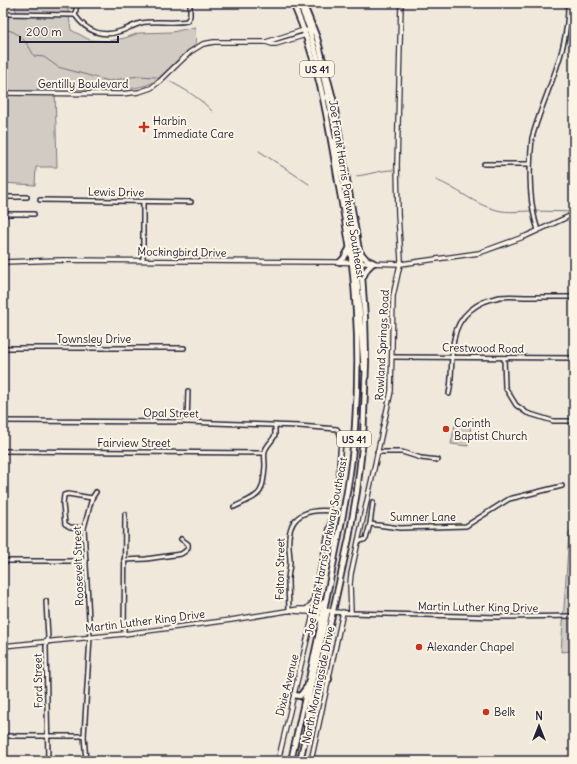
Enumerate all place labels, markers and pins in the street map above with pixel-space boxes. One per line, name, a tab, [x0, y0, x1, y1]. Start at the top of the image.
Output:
place label: Harbin Immediate Care	[153, 114, 234, 141]
marker: Harbin Immediate Care	[138, 121, 150, 133]
place label: Corinth Baptist Church	[454, 416, 527, 443]
marker: Corinth Baptist Church	[441, 424, 451, 434]
place label: Alexander Chapel	[427, 640, 514, 654]
marker: Alexander Chapel	[414, 642, 424, 652]
place label: Belk	[494, 705, 516, 719]
marker: Belk	[481, 707, 491, 717]

